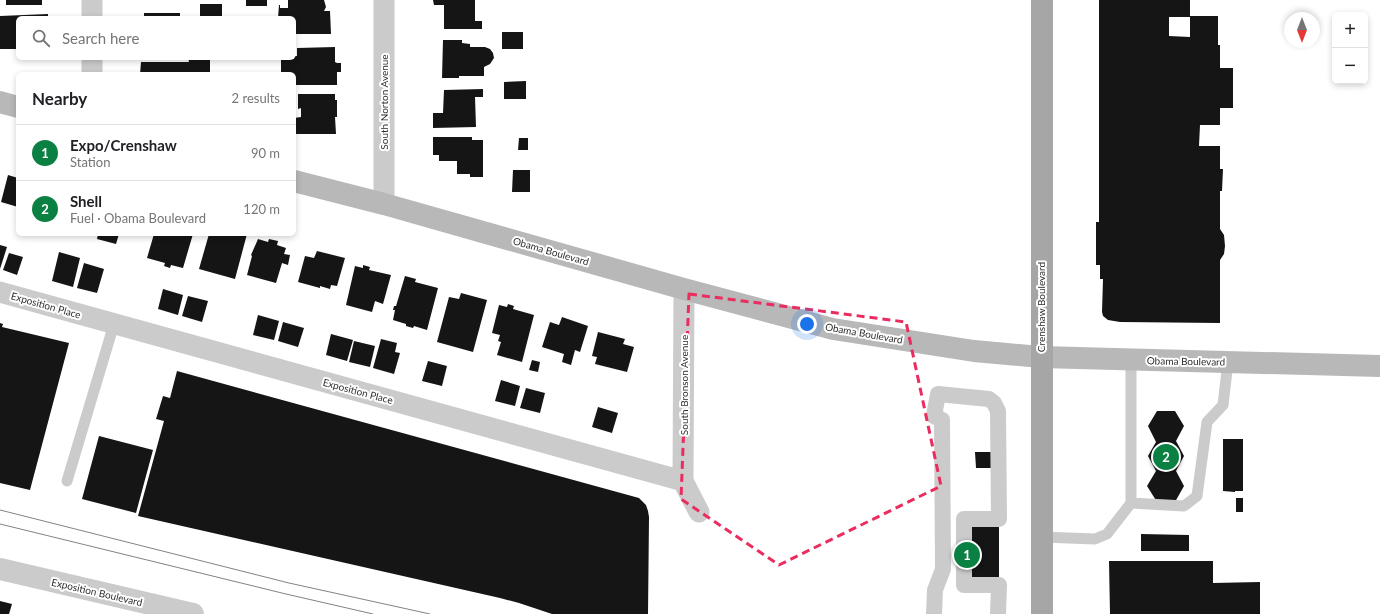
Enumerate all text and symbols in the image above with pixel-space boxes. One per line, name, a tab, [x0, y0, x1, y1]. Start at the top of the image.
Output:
north arrow	[1284, 12, 1320, 48]
map controls	[1332, 12, 1368, 84]
button: +	[1332, 12, 1368, 48]
search box	[16, 16, 296, 60]
icon: search	[30, 27, 52, 49]
text: Search here	[62, 29, 139, 47]
button: −	[1332, 48, 1368, 84]
street label: South Norton Avenue	[378, 54, 390, 150]
text: Nearby	[32, 88, 87, 109]
text: 2 results	[232, 90, 280, 106]
text: Expo/Crenshaw	[70, 136, 177, 154]
text: 1	[41, 145, 49, 161]
text: 90 m	[251, 145, 280, 161]
text: Station	[70, 154, 110, 170]
text: Shell	[70, 192, 102, 210]
text: 2	[41, 201, 49, 217]
text: 120 m	[243, 201, 280, 217]
text: Fuel · Obama Boulevard	[70, 210, 206, 226]
street label: Obama Boulevard	[512, 234, 590, 268]
street label: Crenshaw Boulevard	[1035, 262, 1047, 352]
street label: Exposition Place	[10, 289, 82, 321]
your location	[797, 314, 817, 334]
street label: Obama Boulevard	[824, 320, 904, 346]
street label: South Bronson Avenue	[678, 335, 690, 435]
street label: Obama Boulevard	[1147, 354, 1225, 368]
street label: Exposition Place	[322, 376, 394, 406]
pin: 2	[1153, 442, 1179, 472]
pin: 1	[954, 540, 980, 570]
street label: Exposition Boulevard	[50, 576, 144, 608]

